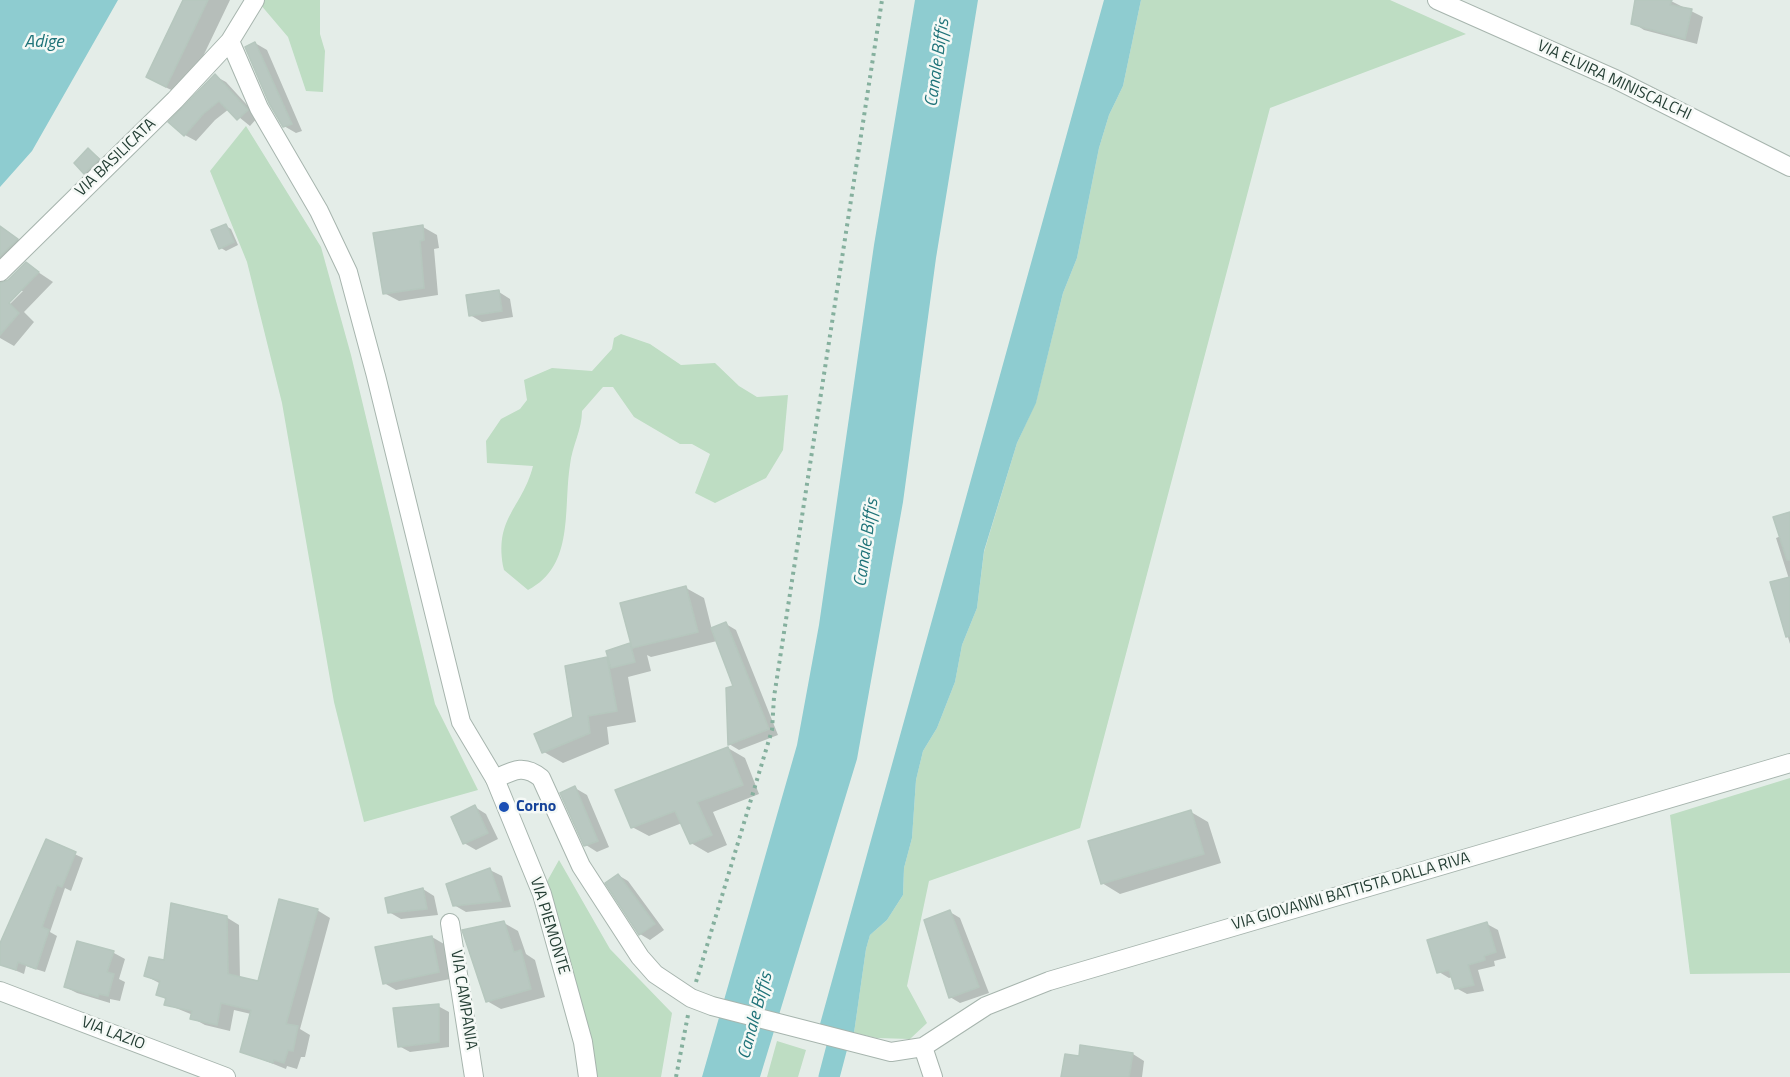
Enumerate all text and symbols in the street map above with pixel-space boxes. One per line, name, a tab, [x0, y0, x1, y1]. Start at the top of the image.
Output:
water label: Canale Biffis	[921, 18, 955, 108]
water label: Adige	[24, 32, 64, 54]
street label: VIA ELVIRA MINISCALCHI	[1534, 37, 1694, 125]
street label: VIA BASILICATA	[72, 115, 160, 201]
water label: Canale Biffis	[850, 498, 884, 588]
place label: Corno	[516, 797, 556, 817]
marker: Corno	[497, 800, 511, 814]
street label: VIA GIOVANNI BATTISTA DALLA RIVA	[1230, 849, 1472, 935]
street label: VIA PIEMONTE	[525, 875, 573, 977]
street label: VIA CAMPANIA	[446, 949, 480, 1051]
water label: Canale Biffis	[734, 970, 778, 1062]
street label: VIA LAZIO	[78, 1013, 148, 1055]

